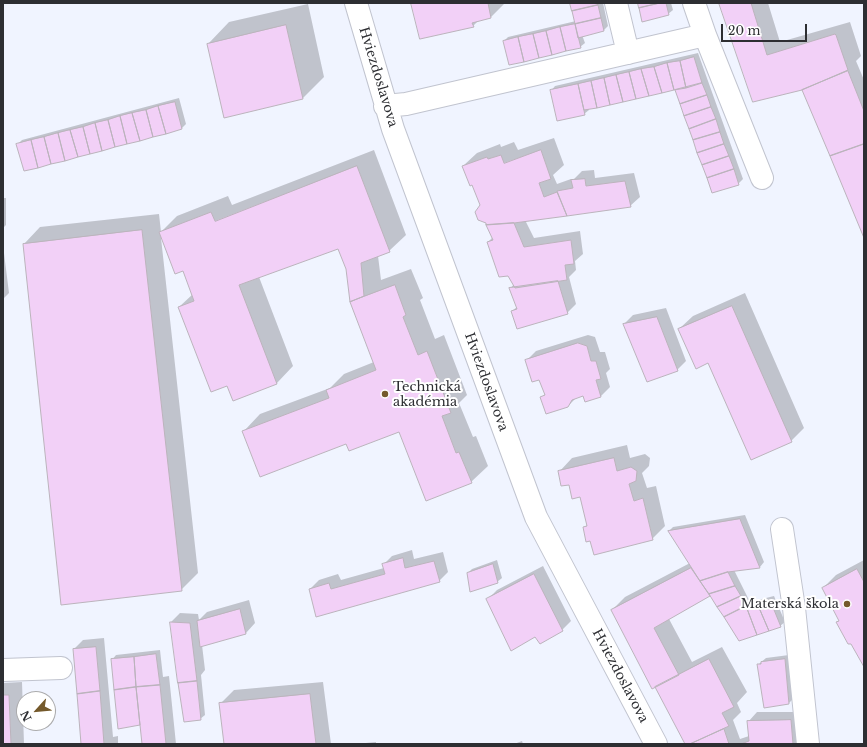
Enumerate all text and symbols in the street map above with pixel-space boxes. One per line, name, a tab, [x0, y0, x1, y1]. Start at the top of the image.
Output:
scale bar	[723, 16, 809, 42]
text: 20 m	[728, 23, 760, 38]
street label: Hviezdoslavova	[355, 25, 401, 129]
street label: Hviezdoslavova	[461, 330, 511, 434]
place label: Technická akadémia	[393, 379, 461, 410]
marker: Technická akadémia	[380, 389, 390, 399]
place label: Materská škola	[741, 596, 839, 612]
marker: Materská škola	[842, 599, 852, 609]
street label: Hviezdoslavova	[589, 626, 651, 726]
north arrow	[16, 691, 56, 731]
text: N	[18, 708, 35, 724]

